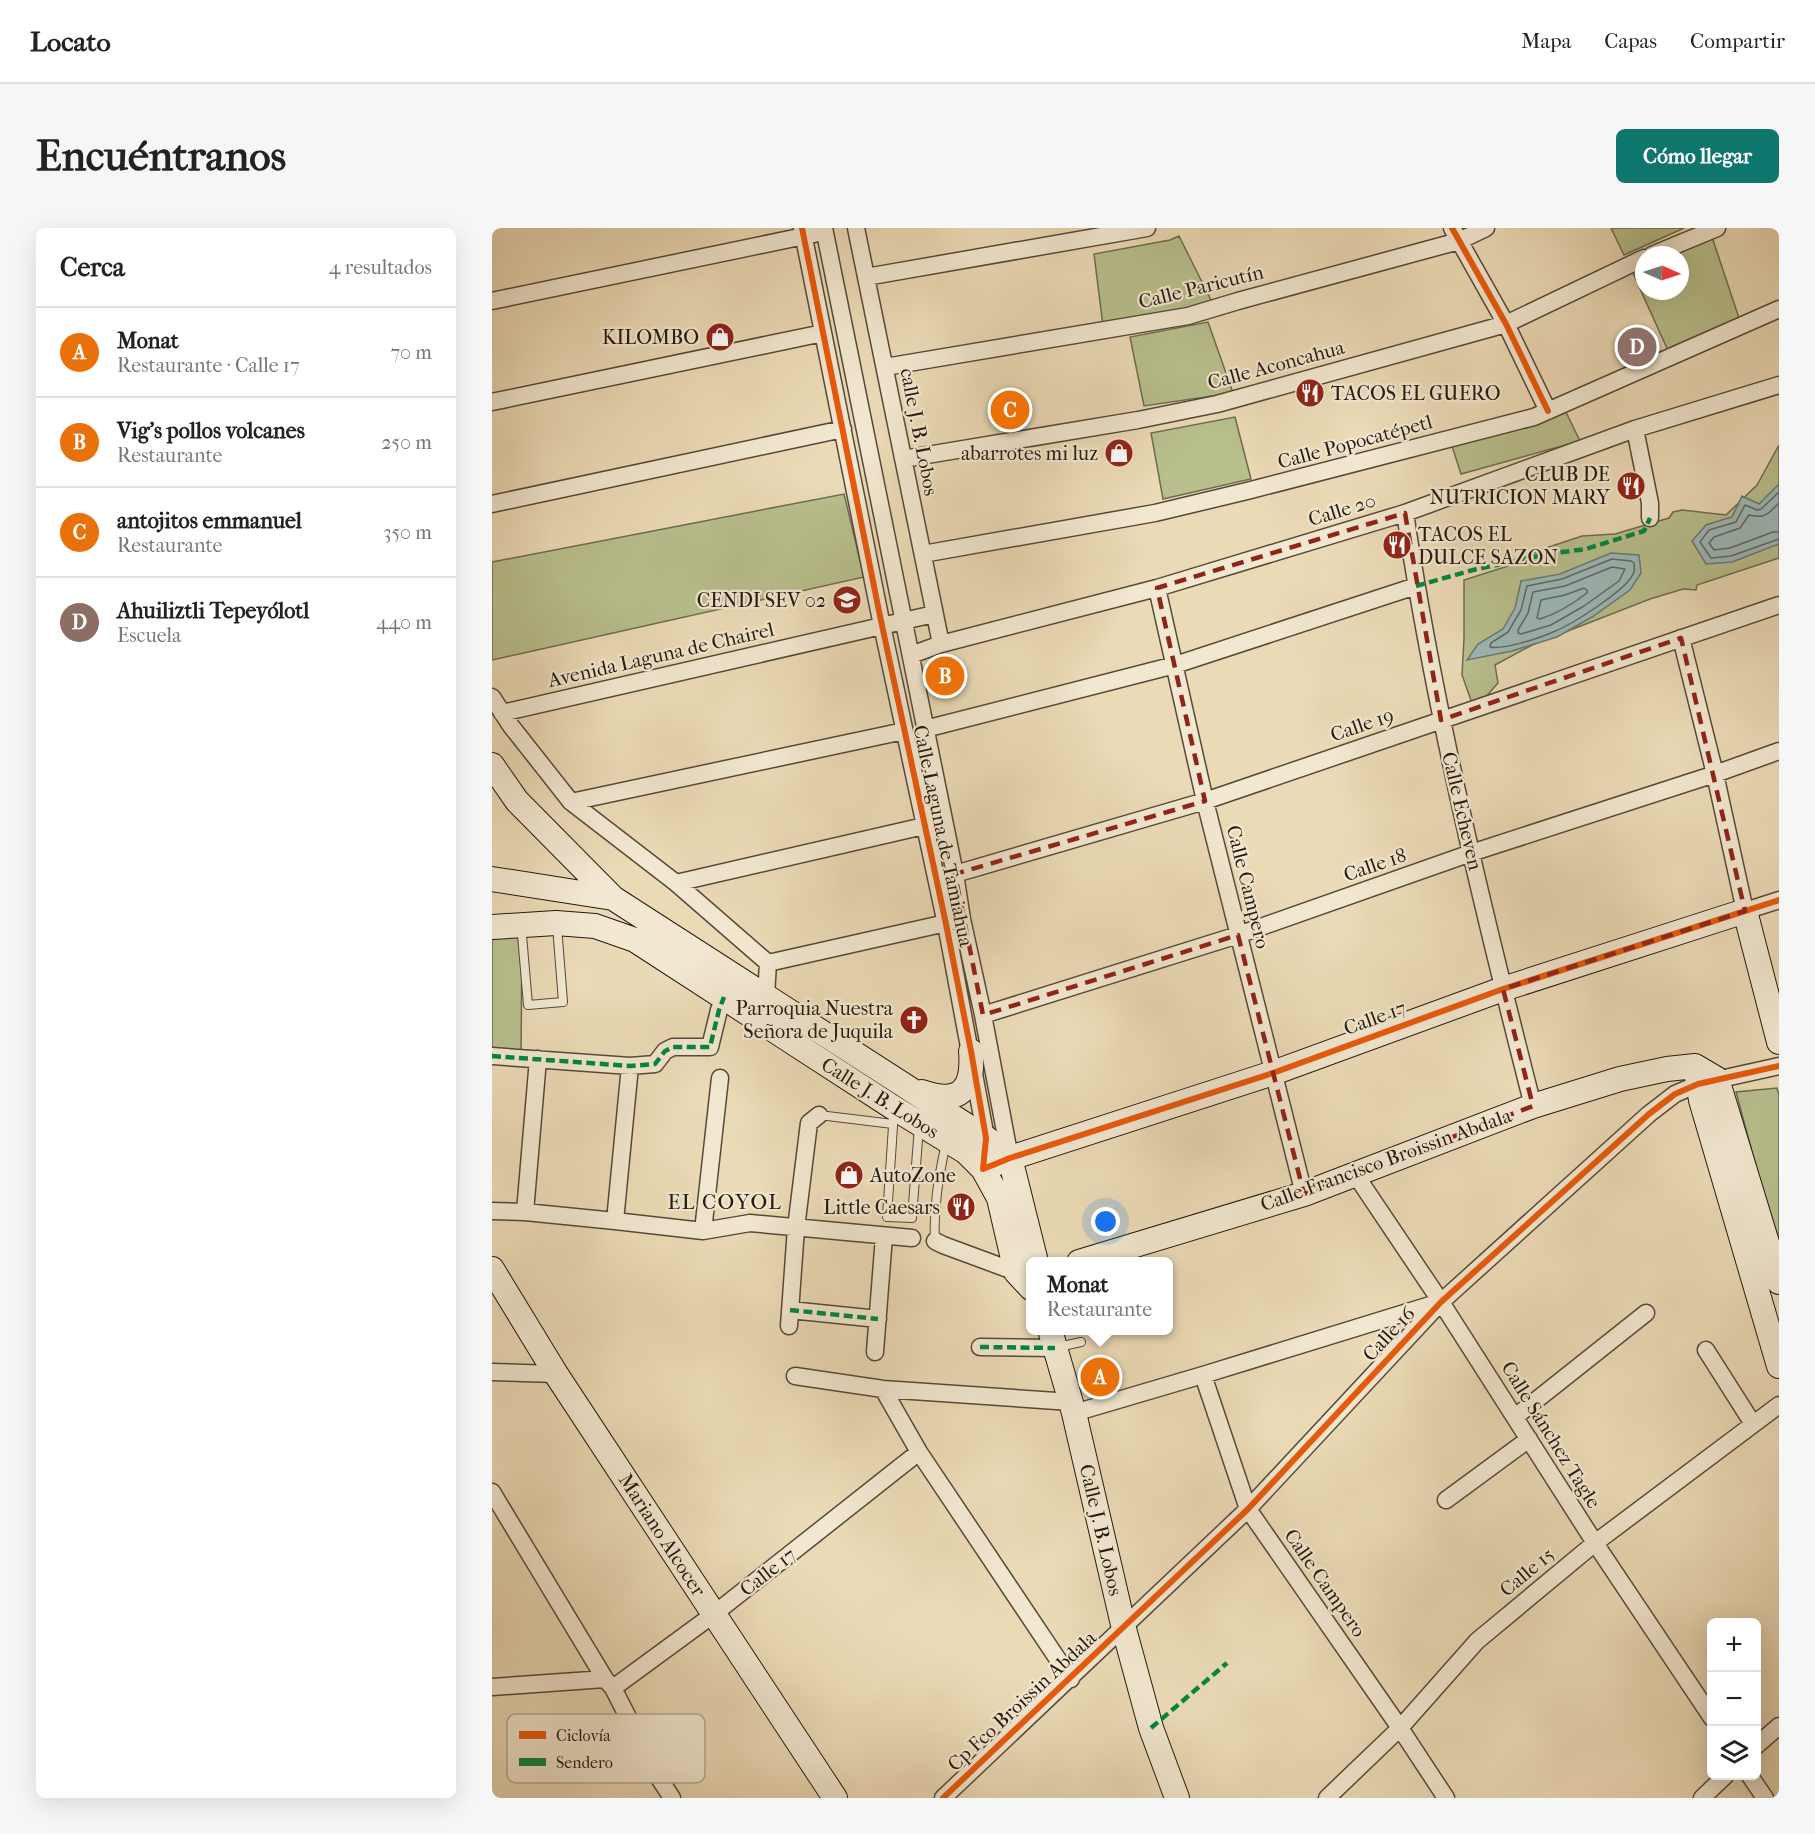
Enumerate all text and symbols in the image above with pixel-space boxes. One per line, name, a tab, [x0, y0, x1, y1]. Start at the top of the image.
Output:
text: Locato	[30, 25, 111, 58]
text: Mapa	[1521, 29, 1571, 53]
text: Capas	[1604, 29, 1657, 53]
text: Compartir	[1690, 29, 1785, 53]
button: Cómo llegar	[1616, 129, 1779, 183]
text: Encuéntranos	[36, 132, 286, 181]
north arrow	[1635, 246, 1689, 300]
text: Cerca	[60, 252, 125, 283]
text: 4 resultados	[329, 256, 432, 279]
street label: Calle Paricutín	[1136, 260, 1266, 314]
shop icon: KILOMBO	[704, 321, 736, 353]
pin: D	[1618, 324, 1656, 370]
place label: KILOMBO	[602, 326, 699, 349]
text: Monat	[117, 328, 179, 354]
street label: Calle Aconcahua	[1205, 335, 1348, 394]
text: A	[73, 341, 86, 364]
text: 70 m	[390, 341, 432, 364]
text: Restaurante · Calle 17	[117, 354, 300, 377]
street label: calle J. B. Lobos	[895, 366, 943, 498]
restaurant icon: TACOS EL GUERO	[1294, 377, 1326, 409]
place label: TACOS EL GUERO	[1331, 382, 1501, 405]
pin: C	[990, 388, 1030, 432]
street label: Calle Popocatépetl	[1275, 410, 1435, 474]
text: Vig's pollos volcanes	[117, 418, 305, 444]
text: B	[73, 431, 86, 454]
text: 250 m	[381, 431, 432, 454]
shop icon: abarrotes mi luz	[1103, 437, 1135, 469]
place label: abarrotes mi luz	[961, 442, 1098, 465]
text: Restaurante	[117, 444, 222, 467]
place label: CLUB DE NUTRICION MARY	[1430, 463, 1611, 509]
restaurant icon: CLUB DE NUTRICION MARY	[1615, 470, 1647, 502]
street label: Calle 20	[1306, 489, 1378, 531]
text: antojitos emmanuel	[117, 508, 302, 534]
text: C	[73, 521, 86, 544]
text: 350 m	[383, 521, 432, 544]
place label: TACOS EL DULCE SAZON	[1418, 523, 1558, 569]
restaurant icon: TACOS EL DULCE SAZON	[1381, 529, 1413, 561]
text: Restaurante	[117, 534, 222, 557]
school or university icon: CENDI SEV 02	[831, 584, 863, 616]
place label: CENDI SEV 02	[697, 589, 826, 612]
text: Ahuiliztli Tepeyólotl	[117, 598, 309, 624]
text: D	[72, 611, 87, 634]
text: 440 m	[376, 611, 432, 634]
street label: Avenida Laguna de Chairel	[545, 618, 777, 692]
text: Escuela	[117, 624, 181, 647]
pin: B	[926, 654, 964, 698]
street label: Calle 19	[1327, 703, 1397, 747]
street label: Calle Laguna de Tamiahua	[908, 723, 978, 950]
street label: Calle Echeven	[1437, 750, 1487, 873]
street label: Calle Campero	[1222, 823, 1274, 951]
street label: Calle 18	[1341, 844, 1409, 886]
street label: Calle 17	[1341, 996, 1410, 1040]
place label: Parroquia Nuestra Señora de Juquila	[736, 997, 894, 1043]
church icon: Parroquia Nuestra Señora de Juquila	[898, 1004, 930, 1036]
street label: Calle J. B. Lobos	[817, 1053, 943, 1143]
street label: Calle Francisco Broissin Abdala	[1257, 1104, 1515, 1216]
shop icon: AutoZone	[833, 1159, 865, 1191]
place label: AutoZone	[869, 1164, 956, 1187]
district label: EL COYOL	[668, 1190, 782, 1214]
restaurant icon: Little Caesars	[945, 1191, 977, 1223]
place label: Little Caesars	[823, 1196, 940, 1219]
your location	[1091, 1207, 1120, 1236]
popup	[1026, 1257, 1173, 1335]
text: Monat	[1047, 1272, 1108, 1298]
text: Restaurante	[1047, 1298, 1152, 1321]
street label: Calle 16	[1358, 1302, 1420, 1366]
pin: A	[1080, 1354, 1120, 1400]
street label: Calle Sánchez Tagle	[1497, 1357, 1606, 1513]
street label: Calle J. B. Lobos	[1075, 1462, 1127, 1598]
street label: Mariano Alcocer	[614, 1469, 711, 1601]
street label: Calle Campero	[1279, 1525, 1371, 1641]
street label: Calle 17	[735, 1543, 801, 1601]
street label: Calle 15	[1495, 1543, 1559, 1601]
map controls	[1707, 1618, 1761, 1780]
button: +	[1707, 1618, 1761, 1672]
street label: Cp Fco Broissin Abdala	[943, 1626, 1102, 1776]
button: −	[1707, 1672, 1761, 1726]
legend	[507, 1714, 705, 1783]
text: Ciclovía	[556, 1726, 611, 1745]
button: layers	[1707, 1726, 1761, 1780]
text: Sendero	[556, 1753, 613, 1772]

